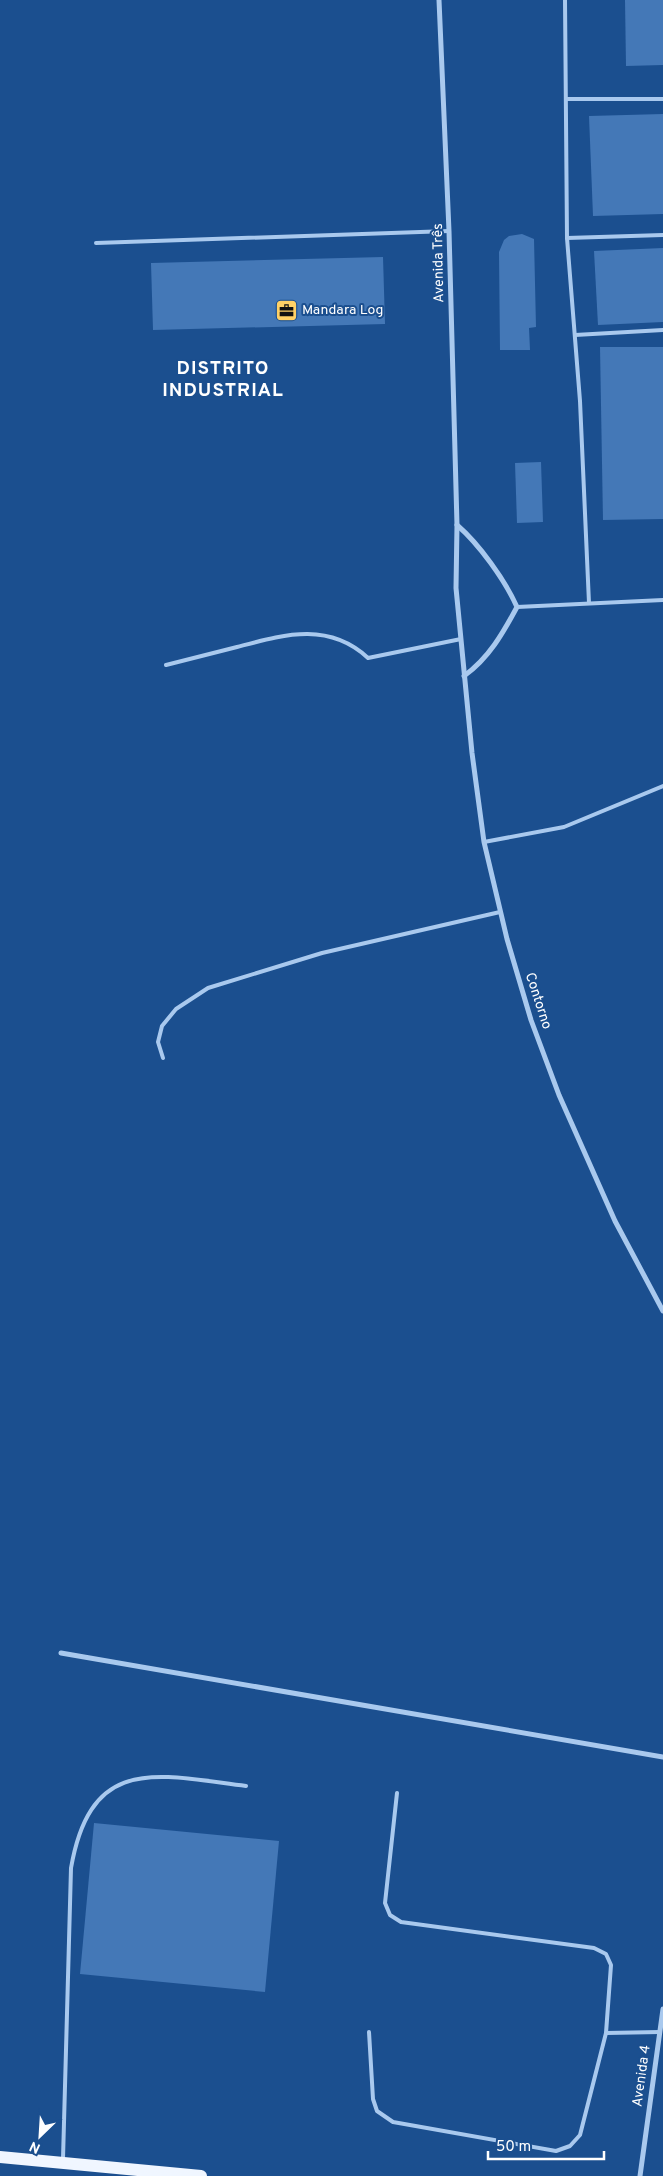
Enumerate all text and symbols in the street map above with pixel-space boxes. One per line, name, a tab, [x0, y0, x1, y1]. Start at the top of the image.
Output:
street label: Avenida Três	[430, 223, 448, 303]
office icon: Mandara Log	[274, 298, 298, 322]
place label: Mandara Log	[302, 302, 383, 319]
district label: DISTRITO INDUSTRIAL	[162, 357, 284, 403]
street label: Contorno	[521, 970, 555, 1032]
street label: Avenida 4	[629, 2044, 655, 2108]
north arrow	[15, 2111, 65, 2161]
scale bar	[488, 2128, 604, 2160]
text: N	[27, 2137, 43, 2156]
text: 50 m	[496, 2138, 531, 2157]

